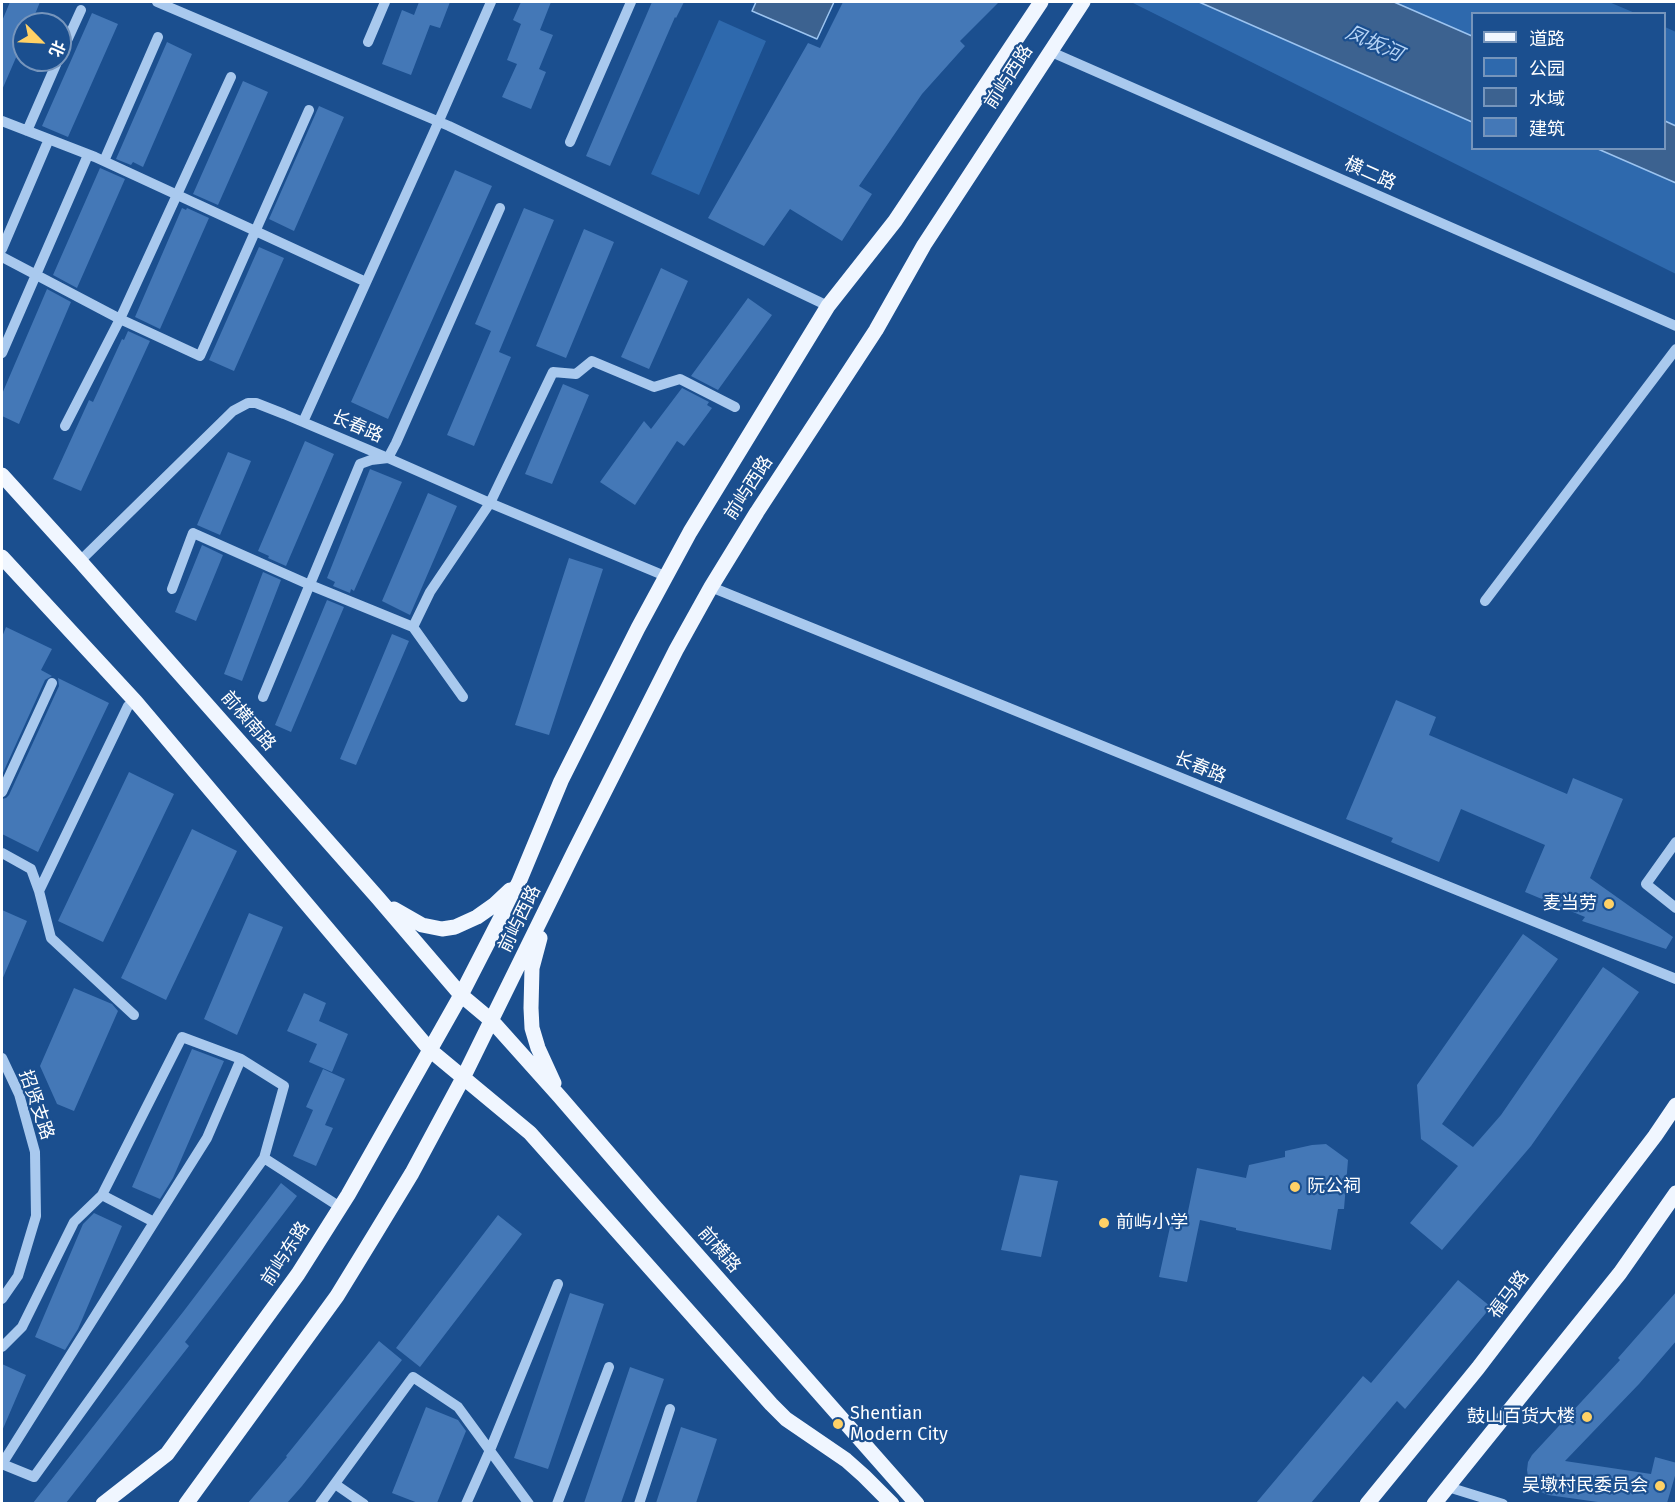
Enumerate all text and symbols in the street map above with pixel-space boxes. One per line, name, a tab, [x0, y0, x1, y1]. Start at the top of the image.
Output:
north arrow	[12, 12, 72, 72]
legend	[1471, 12, 1666, 150]
water label: 凤坂河	[1342, 21, 1406, 67]
text: 道路	[1529, 28, 1565, 50]
text: 北	[45, 38, 69, 60]
street label: 前屿西路	[980, 41, 1038, 113]
text: 公园	[1529, 58, 1565, 80]
text: 水域	[1529, 88, 1565, 110]
text: 建筑	[1529, 118, 1565, 140]
street label: 横二路	[1341, 153, 1399, 195]
street label: 长春路	[328, 407, 386, 447]
street label: 前屿西路	[720, 452, 778, 524]
street label: 前横南路	[216, 687, 280, 755]
street label: 长春路	[1171, 748, 1229, 788]
street label: 前屿西路	[495, 882, 545, 956]
place label: 麦当劳	[1543, 893, 1597, 915]
marker: 麦当劳	[1602, 897, 1616, 911]
street label: 招贤支路	[14, 1067, 58, 1143]
place label: 阮公祠	[1307, 1176, 1361, 1198]
marker: 阮公祠	[1288, 1180, 1302, 1194]
place label: 前屿小学	[1116, 1212, 1188, 1234]
marker: 前屿小学	[1097, 1216, 1111, 1230]
street label: 前屿东路	[257, 1218, 315, 1290]
street label: 前横路	[693, 1223, 745, 1277]
street label: 福马路	[1484, 1267, 1534, 1323]
place label: Shentian Modern City	[850, 1403, 948, 1446]
place label: 鼓山百货大楼	[1467, 1406, 1575, 1428]
marker: 鼓山百货大楼	[1580, 1410, 1594, 1424]
marker: Shentian Modern City	[831, 1417, 845, 1431]
place label: 吴墩村民委员会	[1522, 1475, 1648, 1497]
marker: 吴墩村民委员会	[1653, 1479, 1667, 1493]

